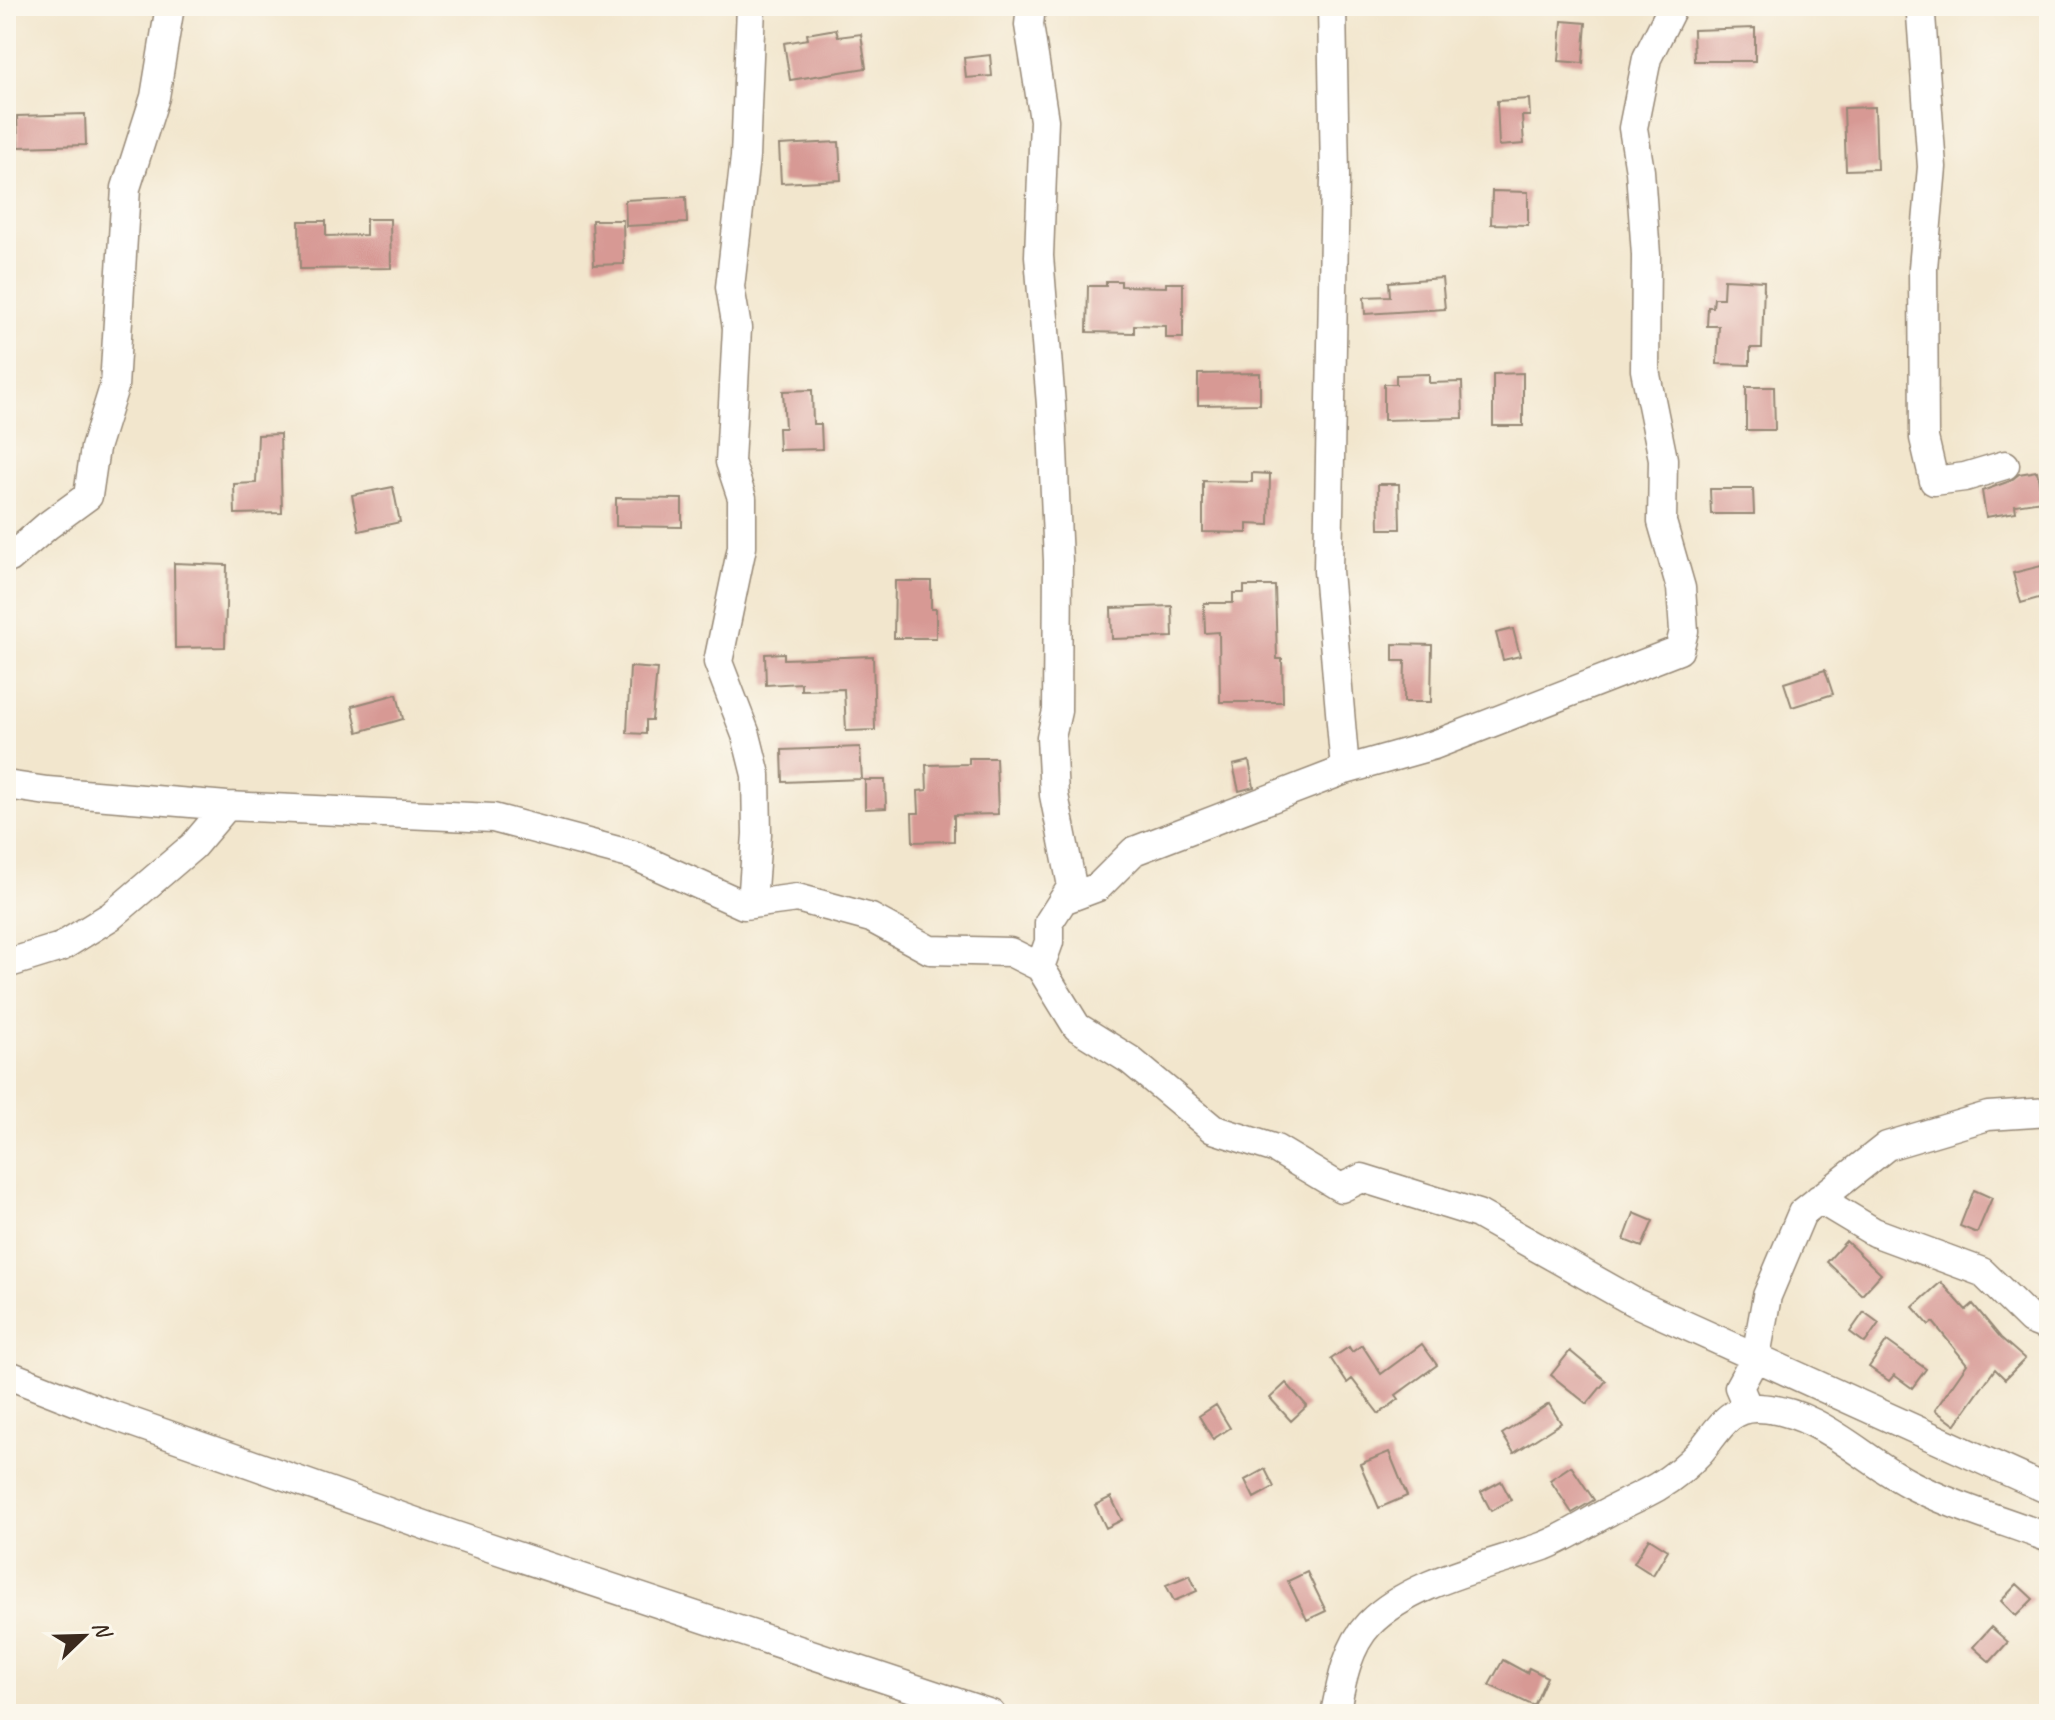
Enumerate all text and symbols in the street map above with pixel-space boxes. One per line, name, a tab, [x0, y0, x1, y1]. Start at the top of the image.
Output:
north arrow	[44, 1596, 124, 1676]
text: N	[86, 1617, 118, 1643]

